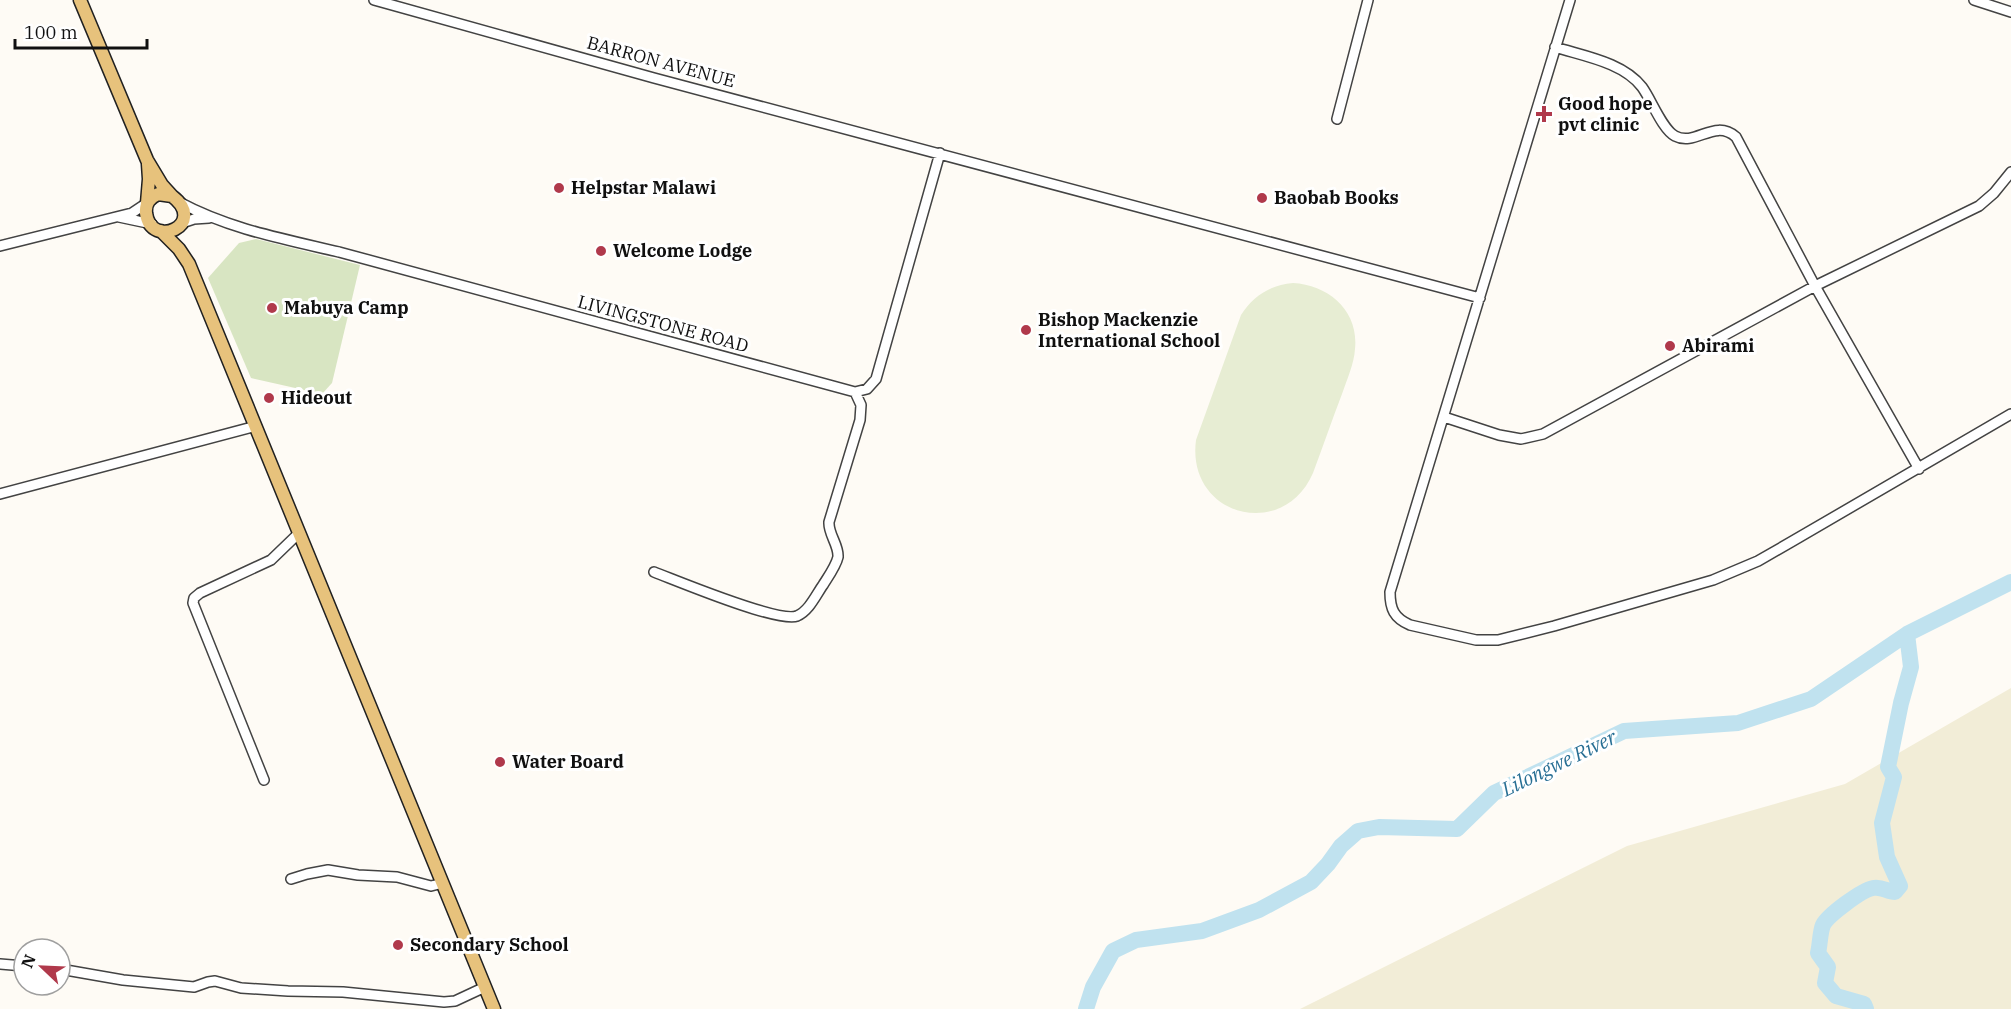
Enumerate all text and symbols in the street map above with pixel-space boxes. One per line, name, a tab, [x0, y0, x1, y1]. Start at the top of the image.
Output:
scale bar	[15, 12, 147, 50]
text: 100 m	[24, 21, 78, 44]
street label: BARRON AVENUE	[584, 31, 738, 92]
place label: Good hope pvt clinic	[1558, 92, 1653, 136]
marker: Good hope pvt clinic	[1535, 105, 1553, 123]
place label: Helpstar Malawi	[571, 176, 716, 199]
marker: Helpstar Malawi	[552, 181, 566, 195]
place label: Baobab Books	[1274, 186, 1399, 209]
marker: Baobab Books	[1255, 191, 1269, 205]
place label: Welcome Lodge	[613, 239, 752, 262]
marker: Welcome Lodge	[594, 244, 608, 258]
street label: LIVINGSTONE ROAD	[575, 290, 751, 357]
place label: Mabuya Camp	[284, 296, 409, 319]
marker: Mabuya Camp	[265, 301, 279, 315]
place label: Bishop Mackenzie International School	[1038, 308, 1220, 352]
marker: Bishop Mackenzie International School	[1019, 323, 1033, 337]
place label: Abirami	[1682, 334, 1754, 357]
marker: Abirami	[1663, 339, 1677, 353]
place label: Hideout	[281, 386, 352, 409]
marker: Hideout	[262, 391, 276, 405]
water label: Lilongwe River	[1496, 722, 1622, 803]
place label: Water Board	[512, 750, 624, 773]
marker: Water Board	[493, 755, 507, 769]
place label: Secondary School	[410, 933, 569, 956]
north arrow	[12, 937, 72, 997]
marker: Secondary School	[391, 938, 405, 952]
text: N	[17, 951, 40, 971]

